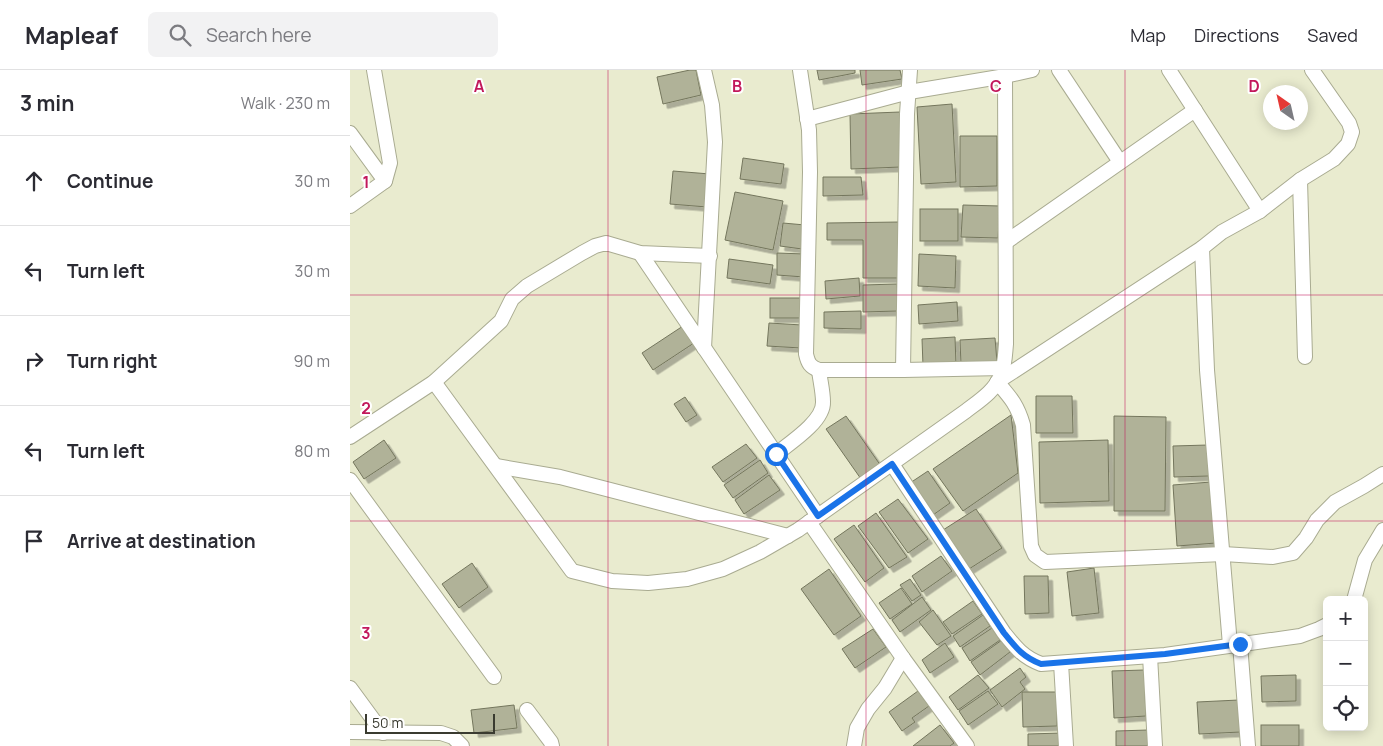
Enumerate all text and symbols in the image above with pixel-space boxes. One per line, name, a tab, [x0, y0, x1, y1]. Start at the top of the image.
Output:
search box	[148, 12, 498, 57]
text: Mapleaf	[25, 18, 118, 51]
icon: search	[166, 21, 194, 49]
text: Search here	[206, 22, 312, 48]
text: Map	[1130, 23, 1166, 47]
text: Directions	[1194, 23, 1279, 47]
text: Saved	[1307, 23, 1358, 47]
text: A	[474, 75, 485, 97]
text: B	[732, 75, 742, 97]
text: C	[990, 75, 1002, 97]
text: D	[1248, 75, 1260, 97]
north arrow	[1263, 85, 1308, 130]
text: 3 min	[20, 89, 74, 117]
text: Walk · 230 m	[241, 92, 330, 114]
icon: ahead	[20, 167, 48, 195]
text: Continue	[67, 168, 153, 194]
text: 30 m	[295, 170, 330, 192]
text: 1	[362, 171, 370, 193]
icon: left	[20, 257, 48, 285]
text: Turn left	[67, 258, 145, 284]
text: 30 m	[295, 260, 330, 282]
icon: right	[20, 347, 48, 375]
text: Turn right	[67, 348, 157, 374]
text: 90 m	[294, 350, 330, 372]
text: 2	[361, 397, 371, 419]
icon: left	[20, 437, 48, 465]
text: Turn left	[67, 438, 145, 464]
text: 80 m	[294, 440, 330, 462]
route start	[765, 443, 788, 466]
icon: arrive	[20, 527, 48, 555]
text: Arrive at destination	[67, 528, 256, 554]
map controls	[1323, 596, 1368, 731]
button: +	[1323, 596, 1368, 641]
text: 3	[361, 622, 371, 644]
route end	[1229, 633, 1252, 656]
button: −	[1323, 641, 1368, 686]
button: locate	[1323, 686, 1368, 731]
scale bar	[365, 711, 495, 734]
text: 50 m	[372, 713, 403, 732]

